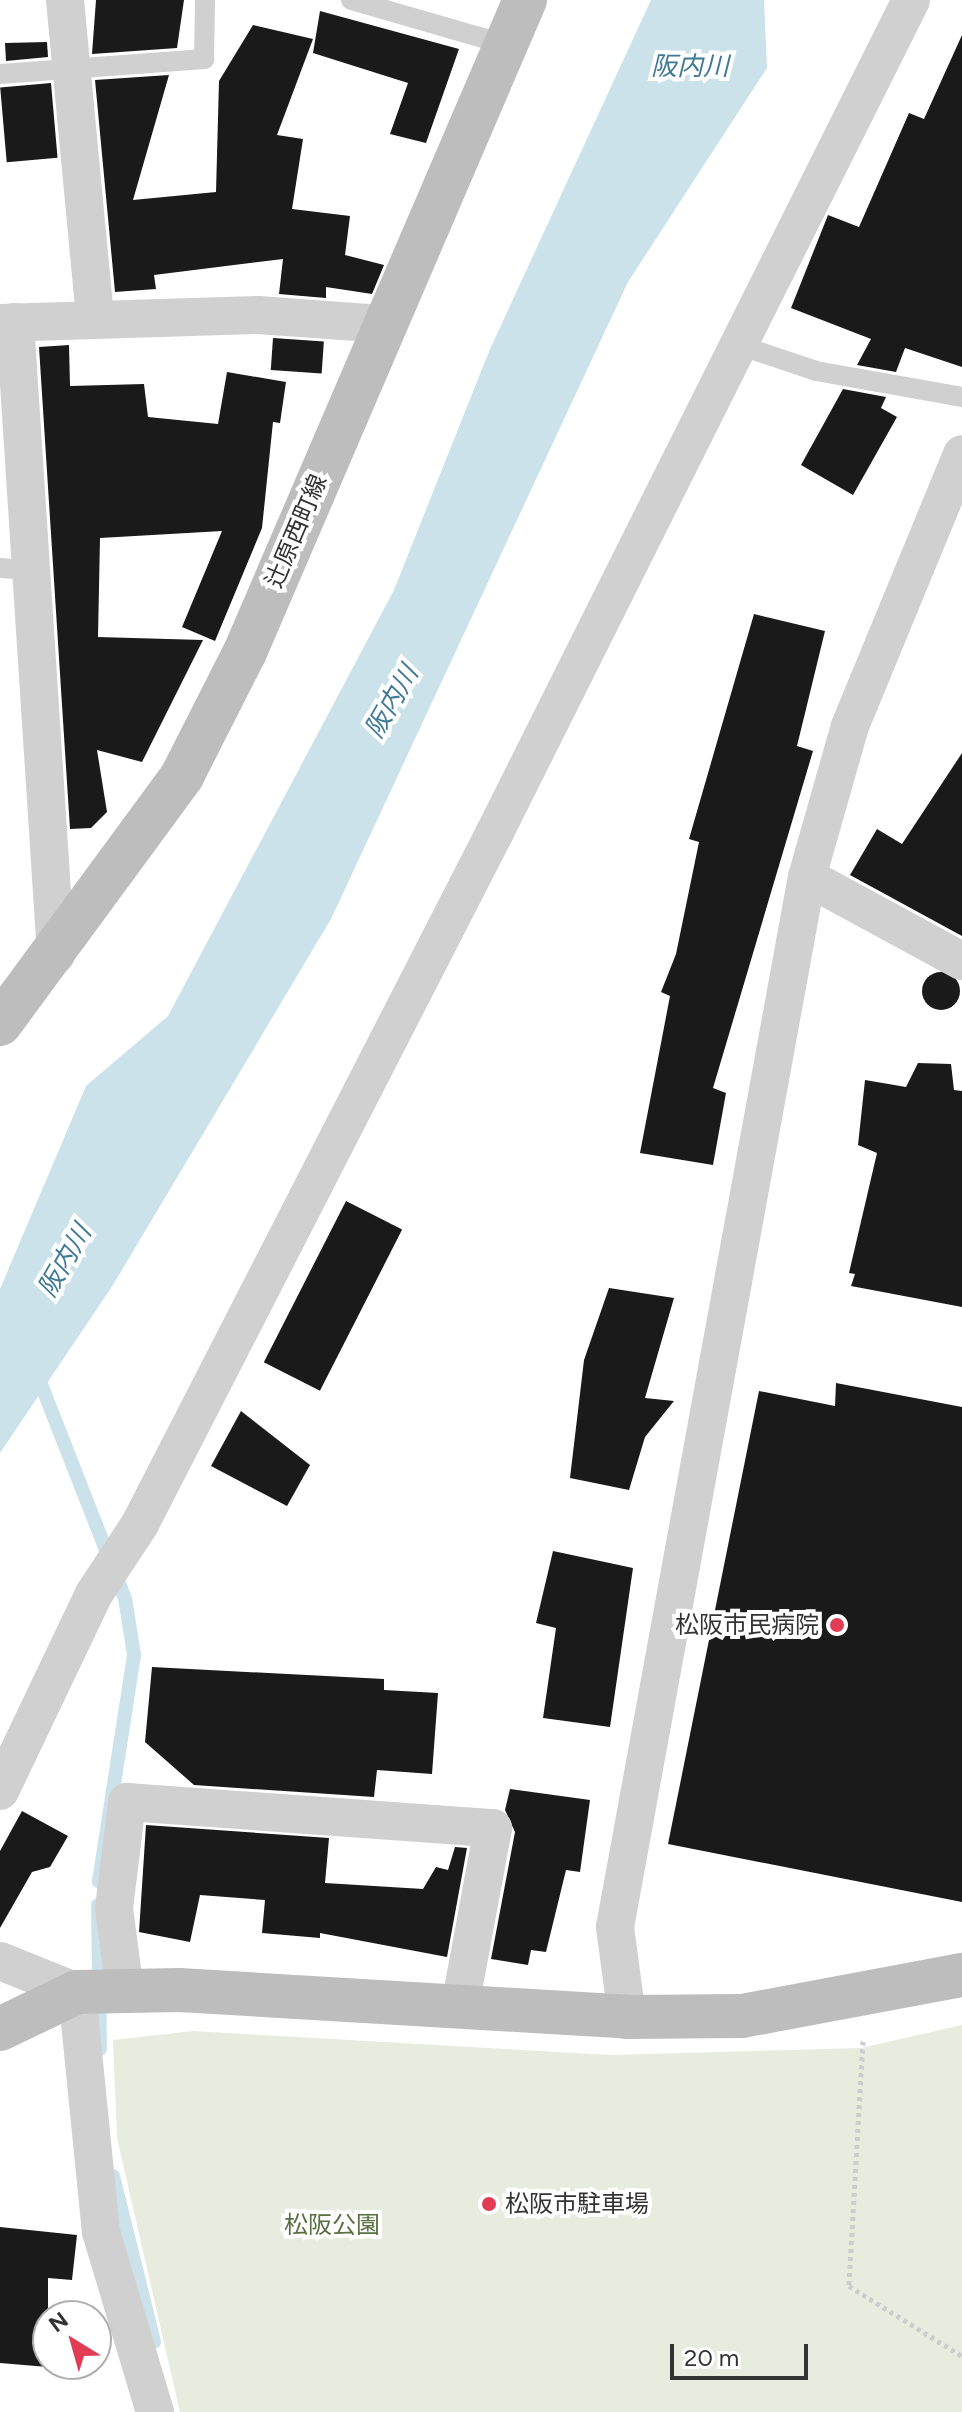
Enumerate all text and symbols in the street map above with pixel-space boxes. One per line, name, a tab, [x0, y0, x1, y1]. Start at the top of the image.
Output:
water label: 阪内川	[651, 51, 729, 83]
street label: 辻原西町線	[259, 470, 333, 592]
water label: 阪内川	[359, 660, 425, 744]
water label: 阪内川	[32, 1219, 98, 1303]
place label: 松阪市民病院	[675, 1611, 819, 1639]
marker: 松阪市民病院	[826, 1614, 848, 1636]
place label: 松阪市駐車場	[505, 2190, 649, 2218]
marker: 松阪市駐車場	[480, 2195, 498, 2213]
park label: 松阪公園	[284, 2211, 380, 2239]
north arrow	[32, 2300, 112, 2380]
text: N	[44, 2306, 73, 2338]
scale bar	[674, 2328, 812, 2378]
text: 20 m	[684, 2343, 739, 2372]

